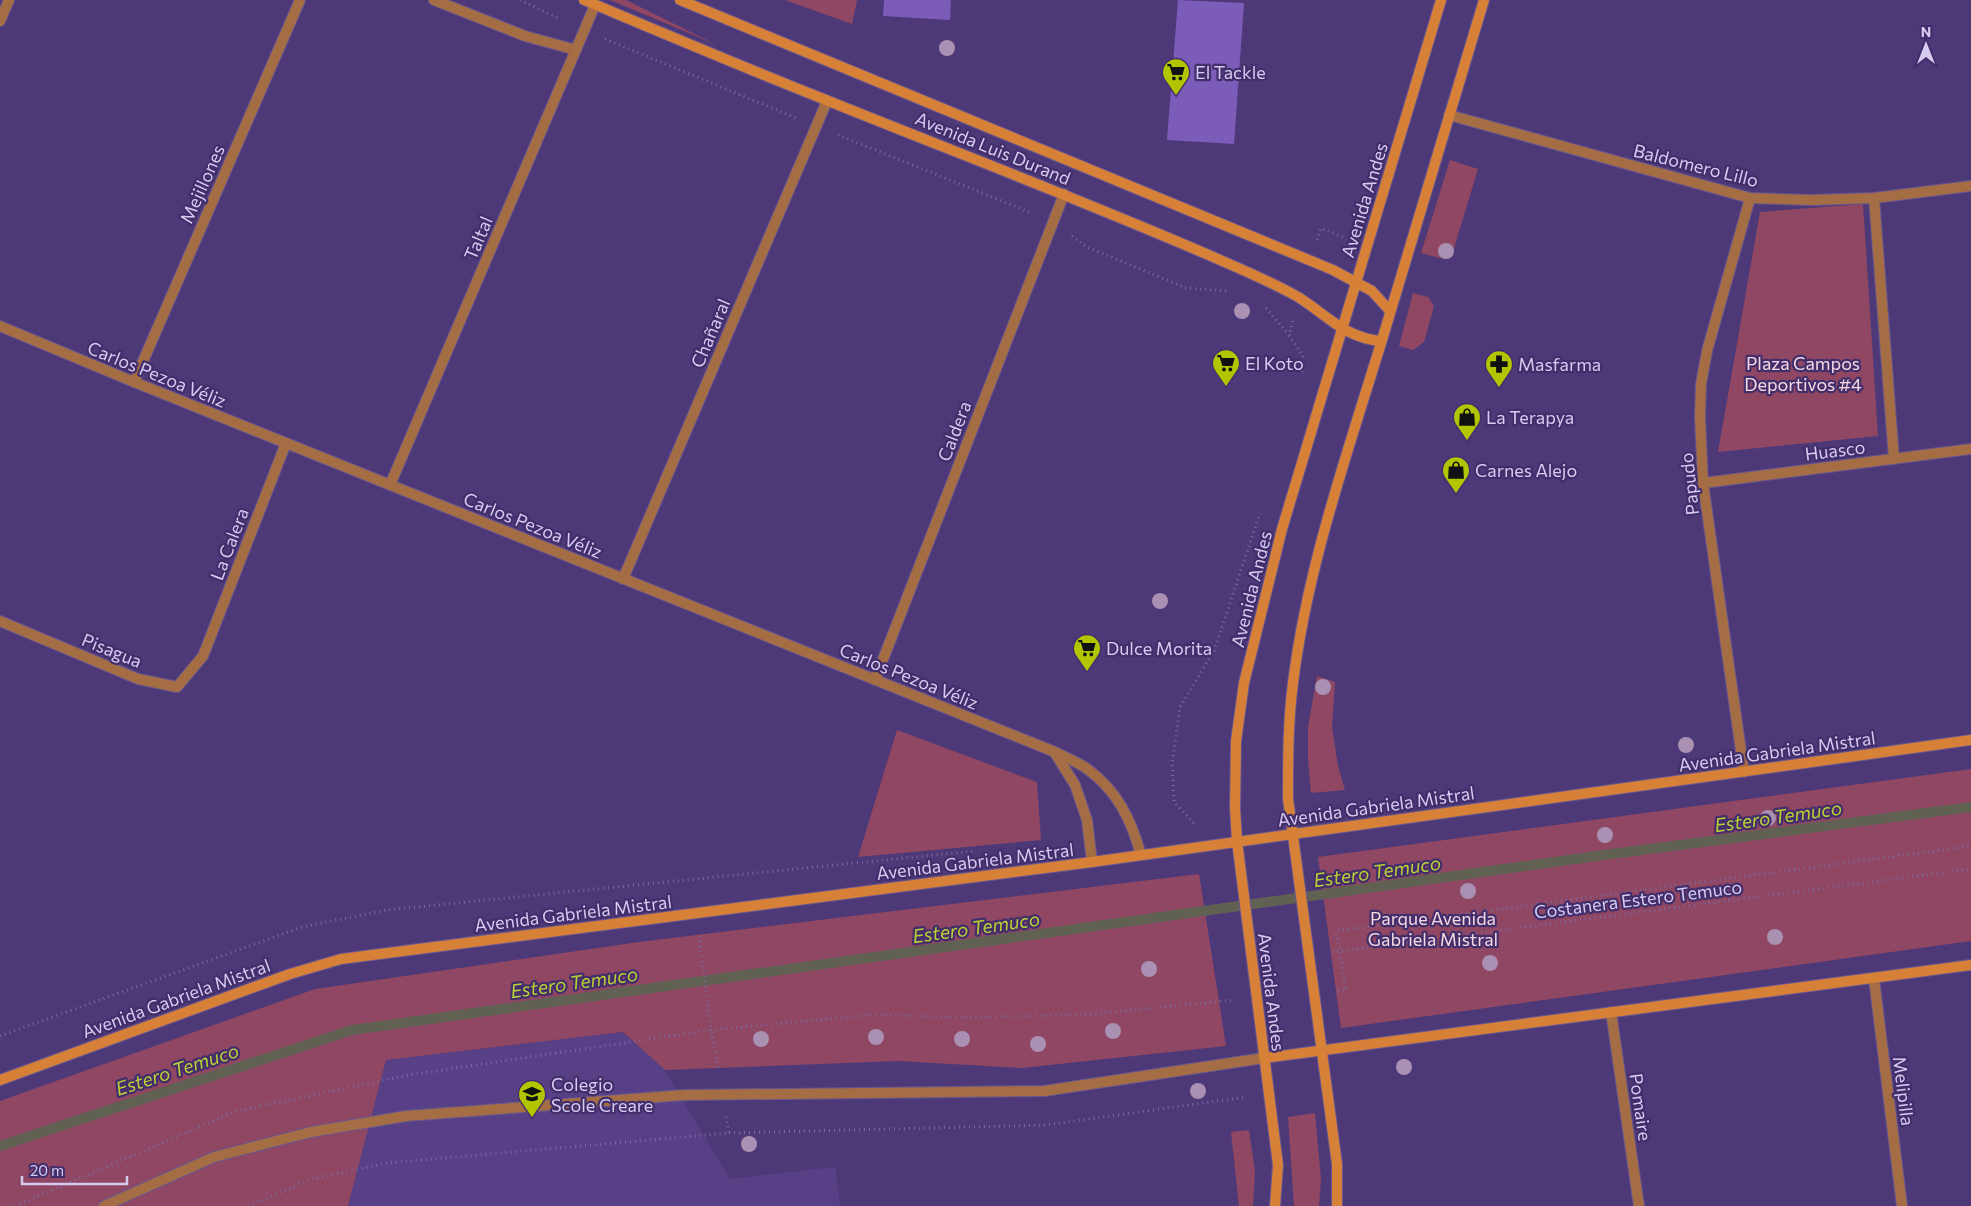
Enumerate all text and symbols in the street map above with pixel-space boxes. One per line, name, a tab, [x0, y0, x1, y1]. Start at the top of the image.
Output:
north arrow	[1901, 20, 1951, 70]
text: N	[1921, 23, 1931, 40]
supermarket icon: El Tackle	[1161, 57, 1191, 96]
place label: El Tackle	[1195, 61, 1266, 83]
street label: Avenida Luis Durand	[912, 107, 1074, 189]
street label: Baldomero Lillo	[1631, 139, 1761, 191]
street label: Avenida Andes	[1336, 140, 1392, 260]
street label: Mejillones	[175, 141, 229, 227]
street label: Taltal	[459, 213, 497, 263]
street label: Chañaral	[686, 295, 734, 371]
street label: Carlos Pezoa Véliz	[85, 336, 230, 412]
supermarket icon: El Koto	[1211, 348, 1241, 387]
pharmacy icon: Masfarma	[1484, 349, 1514, 388]
place label: El Koto	[1245, 352, 1304, 374]
park label: Plaza Campos Deportivos #4	[1744, 352, 1862, 395]
place label: Masfarma	[1518, 353, 1601, 375]
street label: Caldera	[933, 398, 975, 464]
shop icon: La Terapya	[1452, 402, 1482, 441]
place label: La Terapya	[1486, 406, 1574, 428]
street label: Huasco	[1803, 435, 1867, 465]
street label: Papudo	[1675, 452, 1703, 516]
shop icon: Carnes Alejo	[1441, 455, 1471, 494]
place label: Carnes Alejo	[1475, 459, 1577, 481]
street label: Carlos Pezoa Véliz	[461, 487, 606, 563]
street label: La Calera	[205, 505, 253, 583]
street label: Avenida Andes	[1226, 529, 1276, 649]
street label: Pisagua	[79, 628, 145, 672]
supermarket icon: Dulce Morita	[1072, 633, 1102, 672]
place label: Dulce Morita	[1106, 637, 1212, 659]
street label: Carlos Pezoa Véliz	[837, 638, 982, 714]
street label: Avenida Gabriela Mistral	[1677, 726, 1877, 776]
street label: Avenida Gabriela Mistral	[1276, 781, 1476, 831]
water label: Estero Temuco	[1713, 796, 1843, 836]
street label: Avenida Gabriela Mistral	[875, 838, 1075, 884]
water label: Estero Temuco	[1312, 851, 1442, 891]
street label: Costanera Estero Temuco	[1533, 875, 1743, 923]
street label: Avenida Gabriela Mistral	[473, 890, 673, 936]
water label: Estero Temuco	[911, 907, 1041, 947]
park label: Parque Avenida Gabriela Mistral	[1368, 907, 1498, 950]
street label: Avenida Andes	[1254, 932, 1290, 1052]
street label: Avenida Gabriela Mistral	[79, 954, 273, 1042]
water label: Estero Temuco	[509, 962, 639, 1002]
water label: Estero Temuco	[112, 1038, 242, 1100]
street label: Melipilla	[1889, 1055, 1919, 1127]
street label: Pomaire	[1625, 1072, 1657, 1142]
place label: Colegio Scole Creare	[551, 1073, 653, 1116]
school or university icon: Colegio Scole Creare	[517, 1079, 547, 1118]
scale bar	[22, 1154, 128, 1186]
text: 20 m	[30, 1161, 64, 1179]

